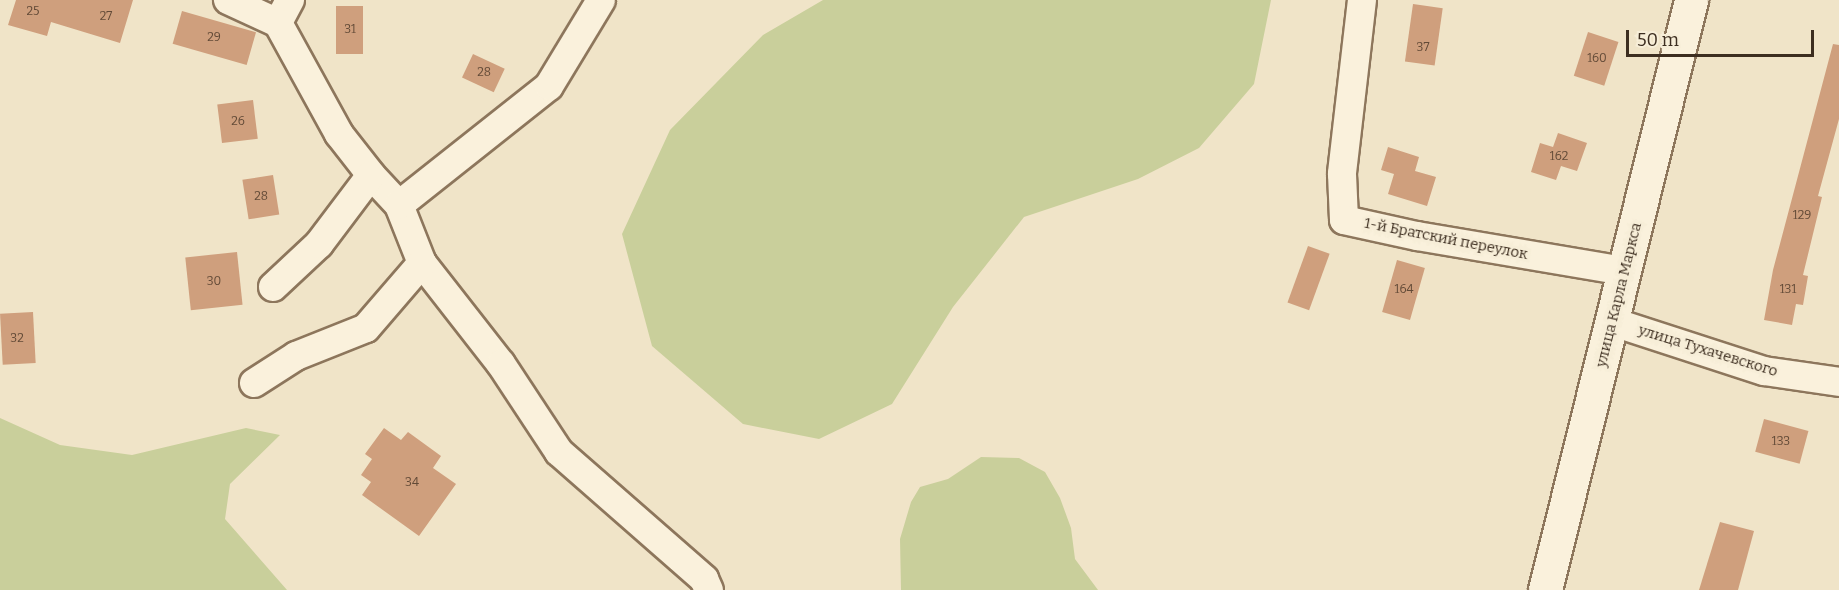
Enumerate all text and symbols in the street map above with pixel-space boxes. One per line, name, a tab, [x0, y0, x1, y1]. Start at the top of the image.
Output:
house number: 25	[27, 5, 39, 19]
house number: 27	[100, 10, 112, 24]
scale bar	[1629, 18, 1816, 56]
house number: 31	[344, 23, 356, 37]
text: 50 m	[1637, 29, 1679, 51]
house number: 29	[207, 31, 221, 45]
house number: 37	[1417, 41, 1429, 55]
house number: 160	[1587, 52, 1607, 66]
house number: 28	[477, 66, 491, 80]
house number: 26	[231, 115, 245, 129]
house number: 162	[1550, 150, 1568, 164]
house number: 28	[254, 190, 268, 204]
house number: 129	[1793, 209, 1811, 223]
street label: 1-й Братский переулок	[1363, 214, 1529, 264]
street label: улица Карла Маркса	[1592, 221, 1646, 369]
house number: 30	[207, 275, 221, 289]
house number: 164	[1395, 283, 1413, 297]
house number: 131	[1780, 283, 1796, 297]
street label: улица Тухачевского	[1636, 321, 1780, 381]
house number: 32	[10, 332, 24, 346]
house number: 133	[1772, 435, 1790, 449]
house number: 34	[405, 476, 419, 490]

